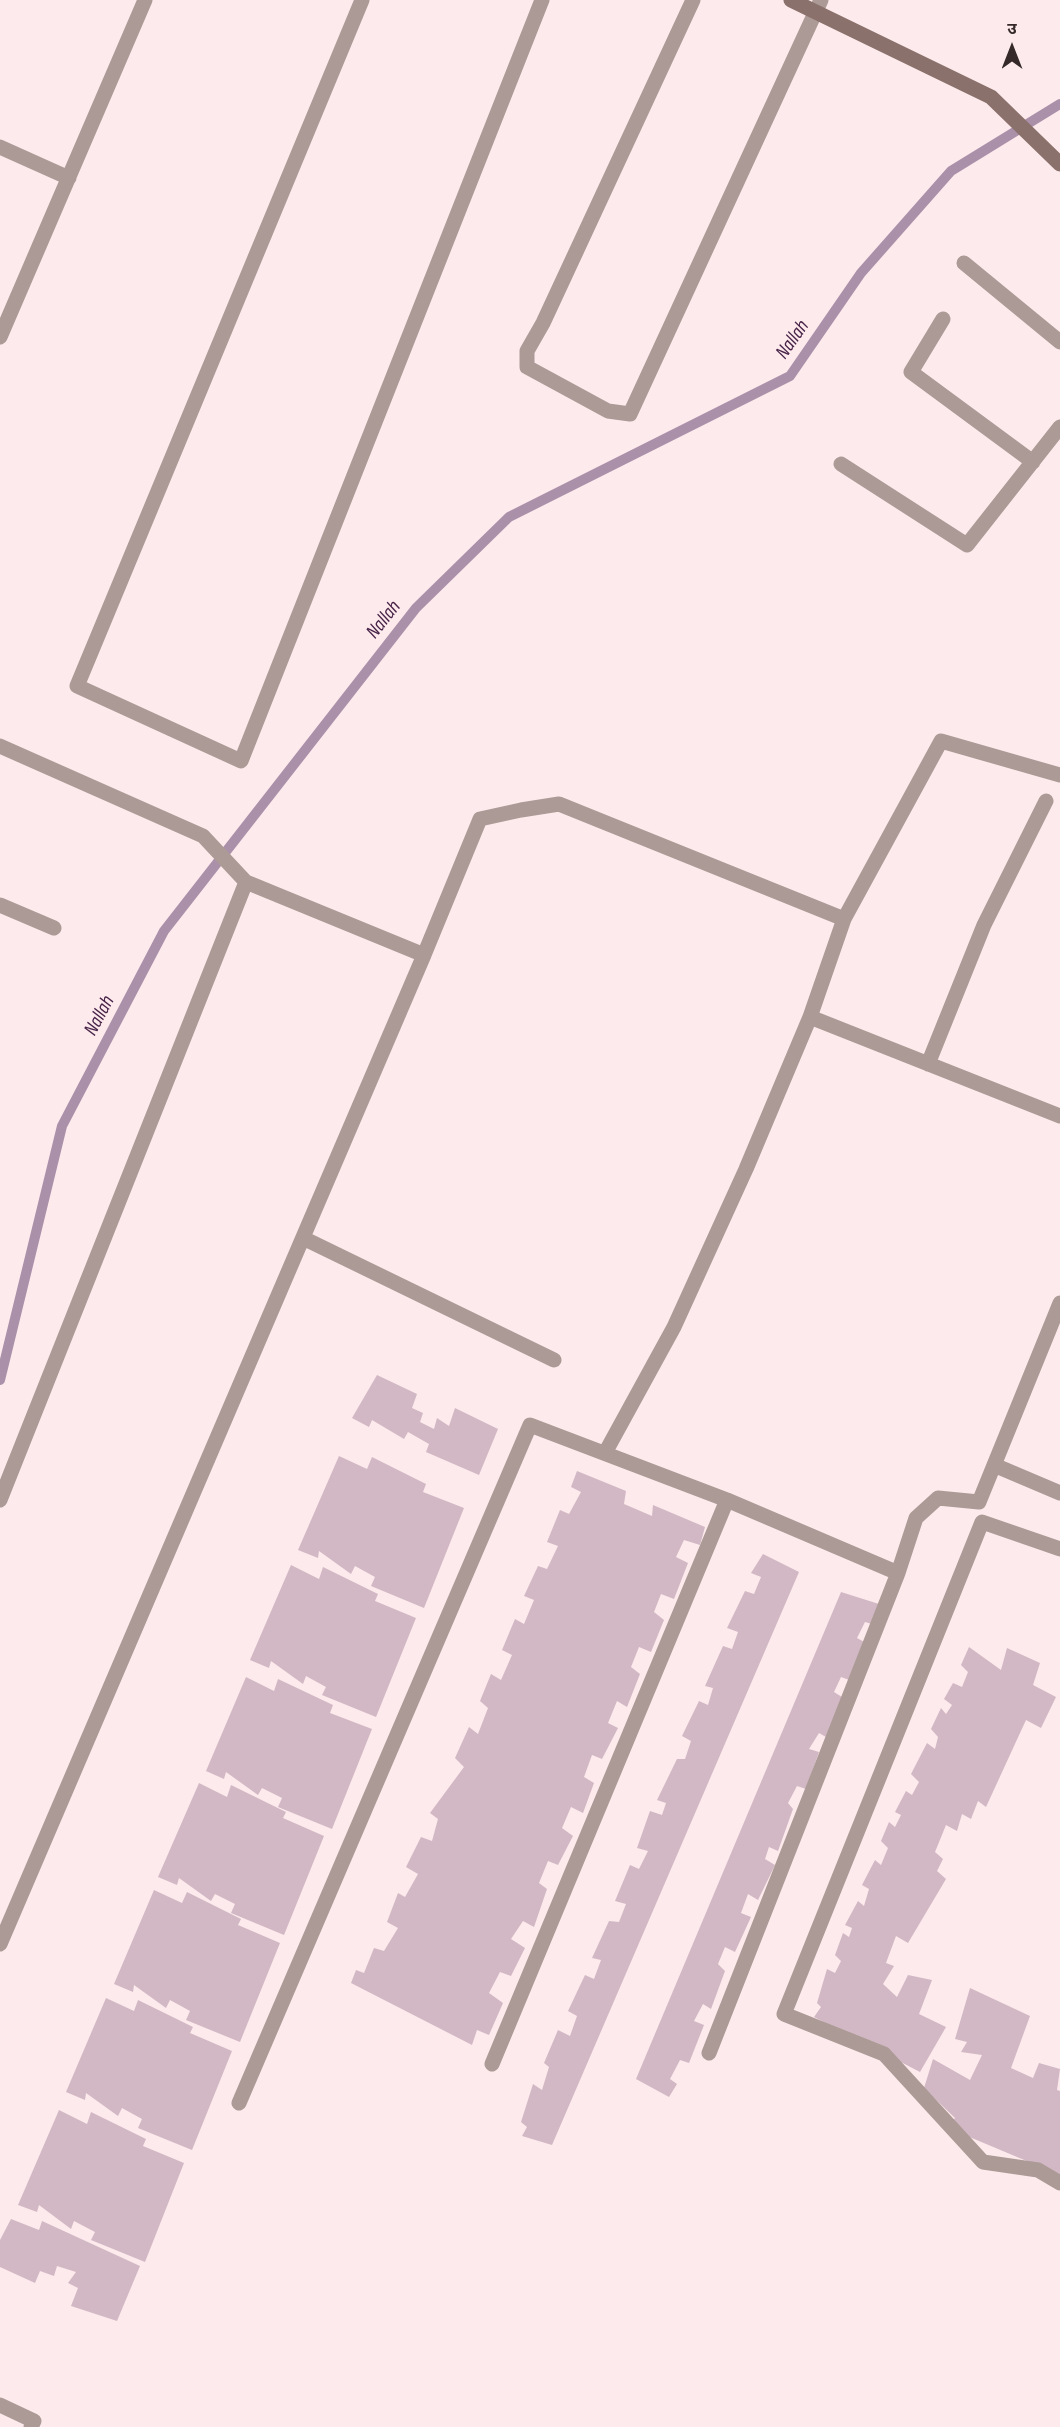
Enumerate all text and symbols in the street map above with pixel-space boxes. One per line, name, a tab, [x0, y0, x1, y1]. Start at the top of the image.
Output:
north arrow	[982, 18, 1042, 78]
text: उ	[1007, 20, 1017, 39]
water label: Nallah	[771, 316, 815, 364]
water label: Nallah	[362, 596, 406, 644]
water label: Nallah	[80, 992, 120, 1040]

